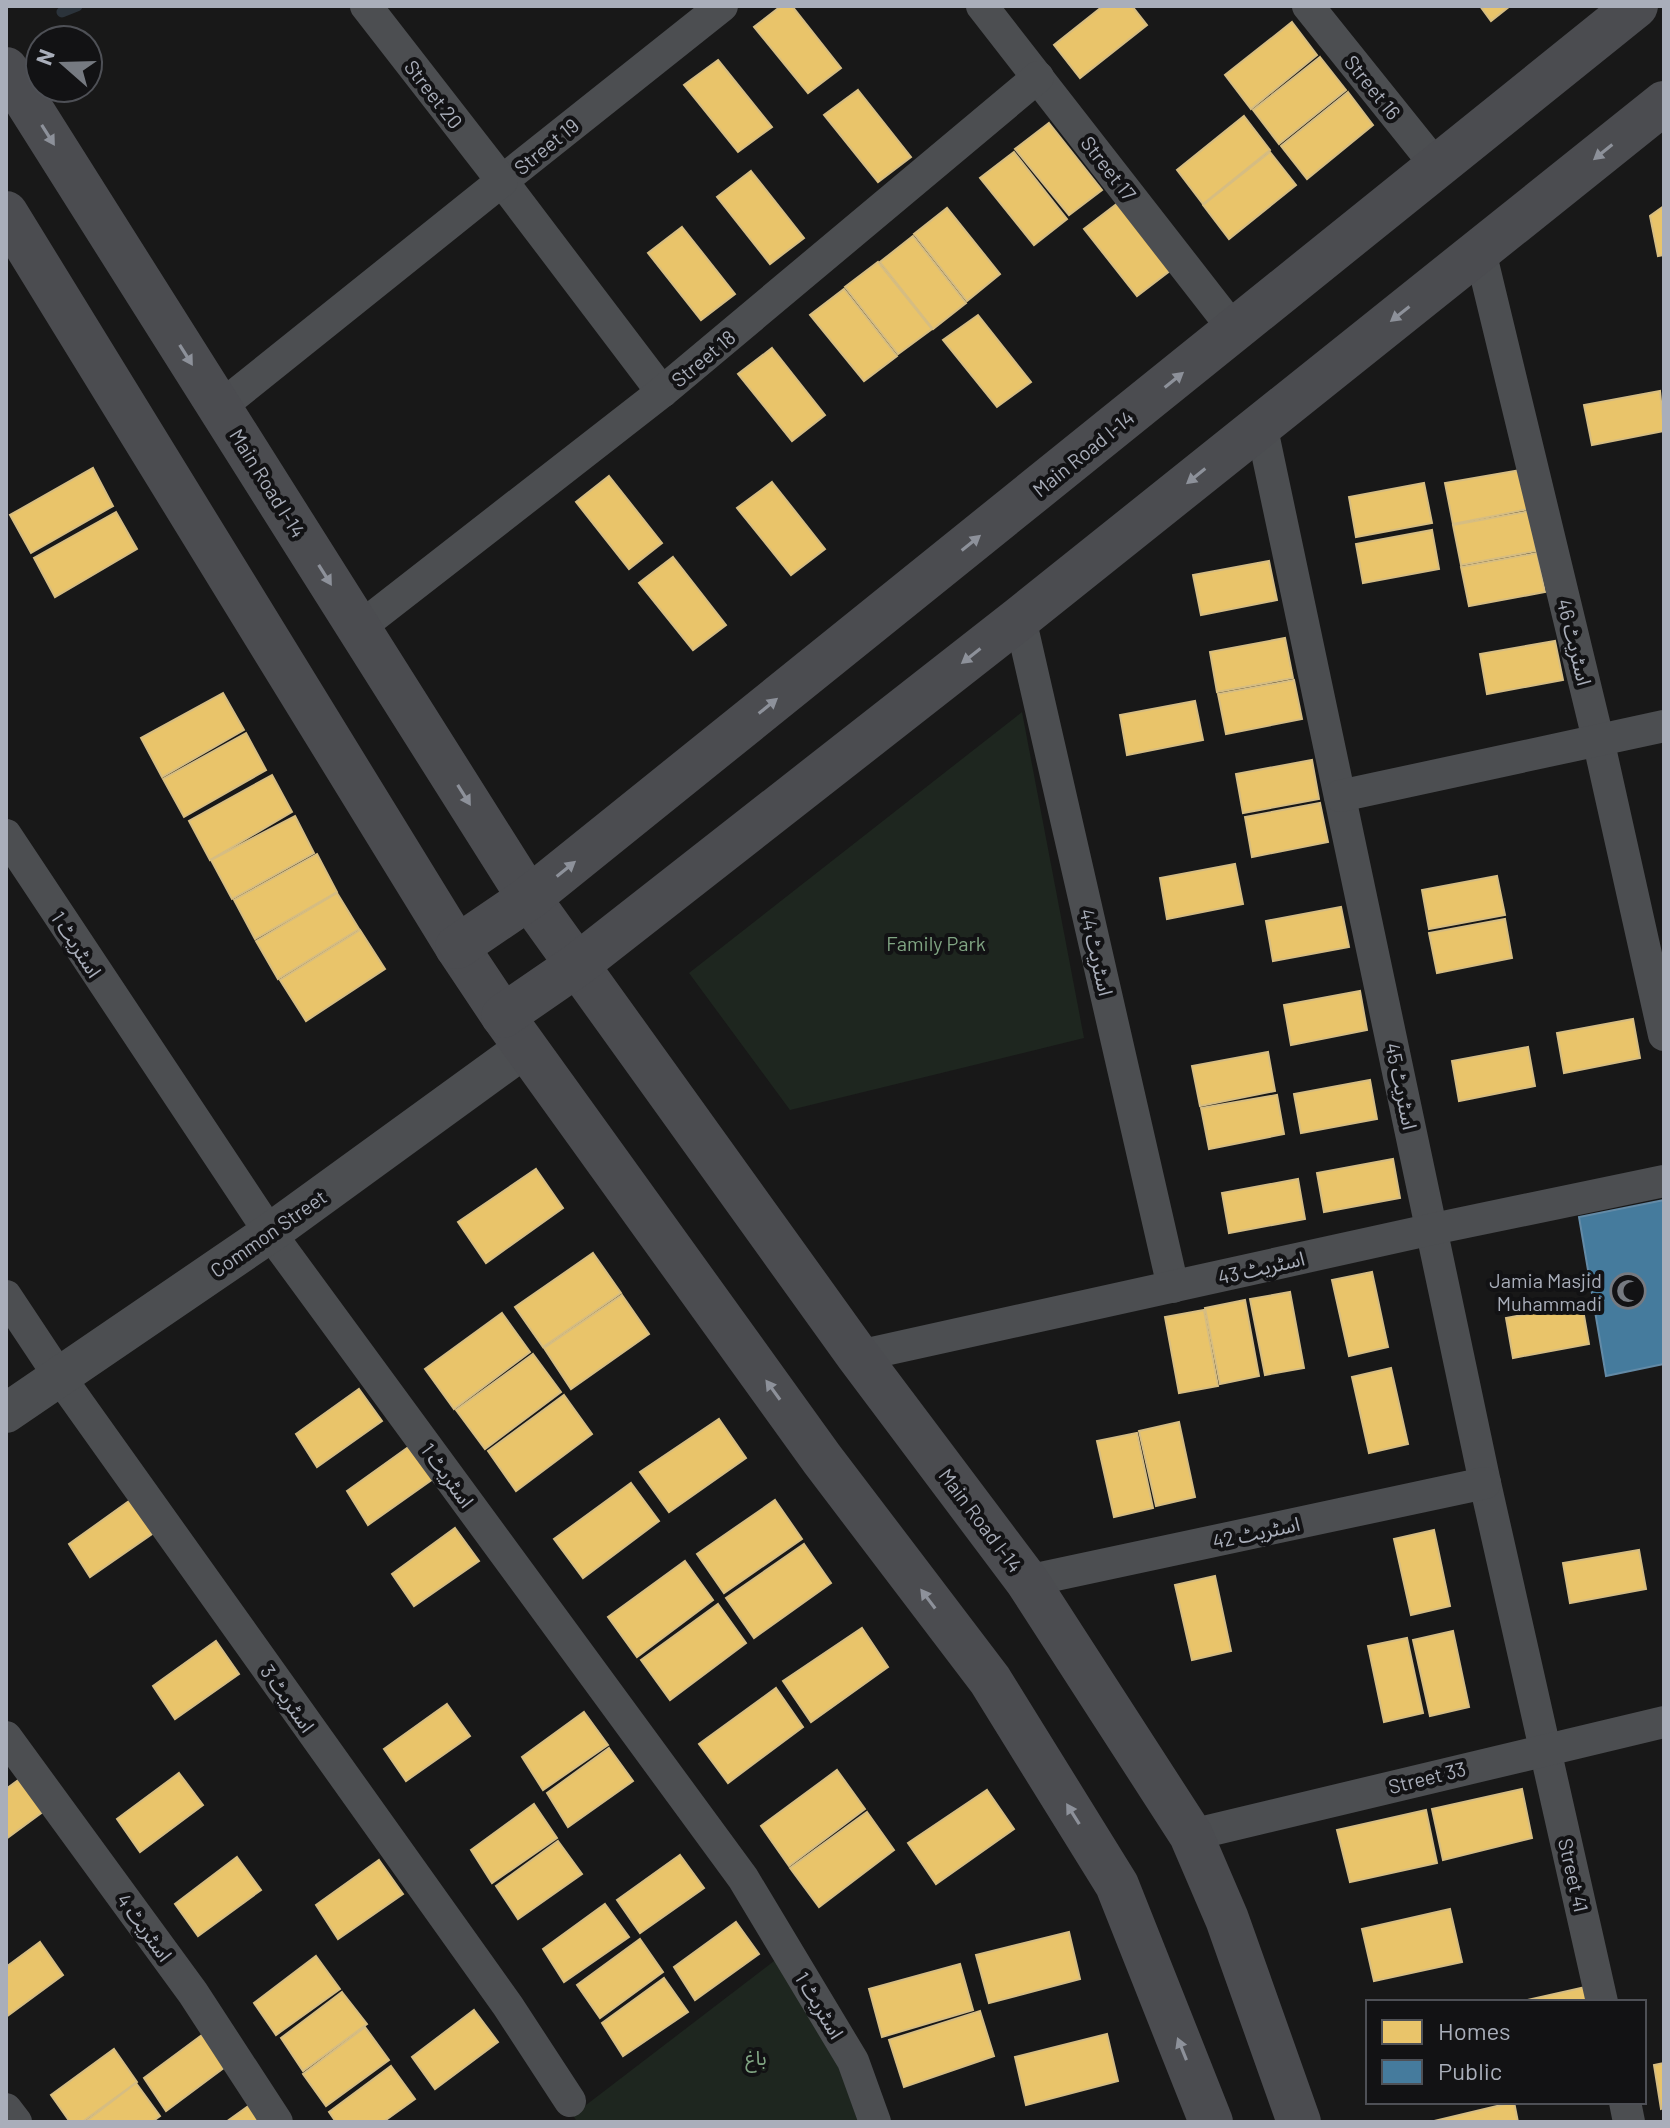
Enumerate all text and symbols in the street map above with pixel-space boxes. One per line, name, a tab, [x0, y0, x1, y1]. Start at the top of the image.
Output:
north arrow	[24, 24, 104, 104]
text: N	[30, 45, 59, 68]
street label: Street 16	[1340, 50, 1406, 124]
street label: Street 20	[400, 55, 468, 133]
street label: Street 19	[509, 113, 583, 179]
one-way arrow	[40, 124, 54, 146]
street label: Street 17	[1076, 131, 1142, 205]
one-way arrow	[1593, 143, 1613, 160]
one-way arrow	[1390, 305, 1410, 322]
street label: Street 18	[666, 324, 740, 392]
one-way arrow	[179, 344, 193, 366]
one-way arrow	[1164, 372, 1184, 389]
street label: Main Road I-14	[1027, 405, 1139, 501]
street label: Main Road I-14	[225, 424, 311, 542]
one-way arrow	[1187, 467, 1207, 484]
one-way arrow	[961, 535, 981, 552]
one-way arrow	[318, 564, 332, 586]
street label: اسٹریٹ 46	[1552, 596, 1597, 688]
one-way arrow	[961, 647, 982, 663]
one-way arrow	[758, 698, 778, 714]
one-way arrow	[456, 784, 471, 805]
one-way arrow	[556, 861, 576, 877]
street label: اسٹریٹ 1	[46, 906, 107, 982]
street label: اسٹریٹ 44	[1074, 906, 1119, 998]
park label: Family Park	[886, 931, 986, 955]
street label: اسٹریٹ 45	[1380, 1040, 1423, 1132]
street label: Common Street	[205, 1184, 331, 1282]
street label: اسٹریٹ 43	[1215, 1245, 1307, 1290]
place label: Jamia Masjid Muhammadi	[1489, 1268, 1602, 1315]
mosque icon: Jamia Masjid Muhammadi	[1609, 1272, 1647, 1310]
one-way arrow	[766, 1380, 781, 1401]
street label: اسٹریٹ 1	[416, 1438, 479, 1513]
street label: Main Road I-14	[934, 1463, 1028, 1577]
street label: اسٹریٹ 42	[1210, 1511, 1302, 1554]
one-way arrow	[921, 1589, 937, 1609]
street label: اسٹریٹ 3	[255, 1659, 320, 1737]
street label: Street 33	[1386, 1756, 1468, 1798]
one-way arrow	[1067, 1803, 1081, 1825]
street label: Street 41	[1554, 1836, 1594, 1914]
street label: اسٹریٹ 4	[112, 1888, 178, 1966]
street label: اسٹریٹ 1	[790, 1967, 849, 2043]
legend	[1366, 2000, 1646, 2104]
text: Homes	[1438, 2016, 1511, 2045]
one-way arrow	[1175, 2037, 1188, 2061]
park label: باغ	[745, 2045, 767, 2073]
text: Public	[1438, 2056, 1502, 2085]

